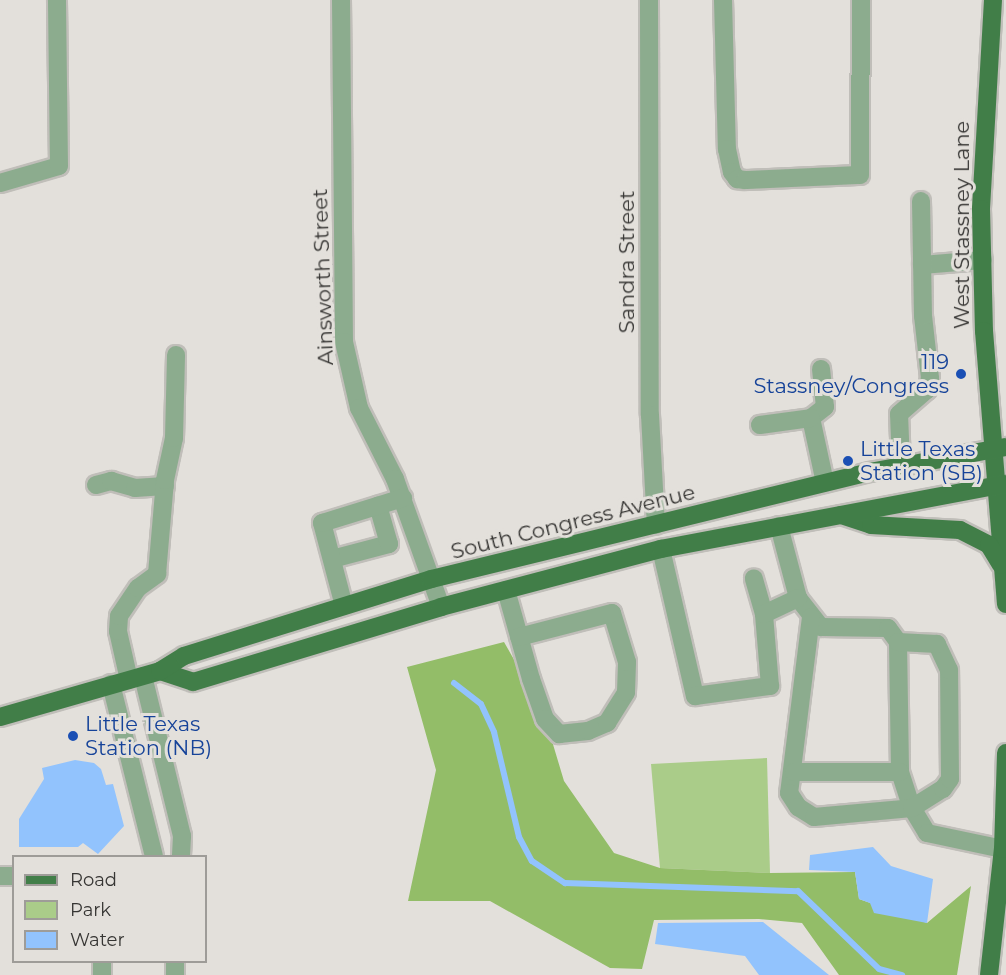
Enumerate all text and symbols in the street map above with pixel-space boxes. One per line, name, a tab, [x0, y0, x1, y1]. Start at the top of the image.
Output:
street label: West Stassney Lane	[949, 121, 975, 329]
street label: Ainsworth Street	[307, 188, 339, 366]
street label: Sandra Street	[614, 191, 640, 333]
place label: 119 Stassney/Congress	[753, 349, 949, 399]
marker: 119 Stassney/Congress	[954, 367, 968, 381]
place label: Little Texas Station (SB)	[860, 436, 983, 486]
marker: Little Texas Station (SB)	[841, 454, 855, 468]
street label: South Congress Avenue	[448, 479, 698, 565]
place label: Little Texas Station (NB)	[85, 711, 212, 761]
marker: Little Texas Station (NB)	[66, 729, 80, 743]
legend	[12, 855, 207, 963]
text: Road	[70, 869, 117, 891]
text: Park	[70, 899, 111, 921]
text: Water	[70, 929, 125, 951]

